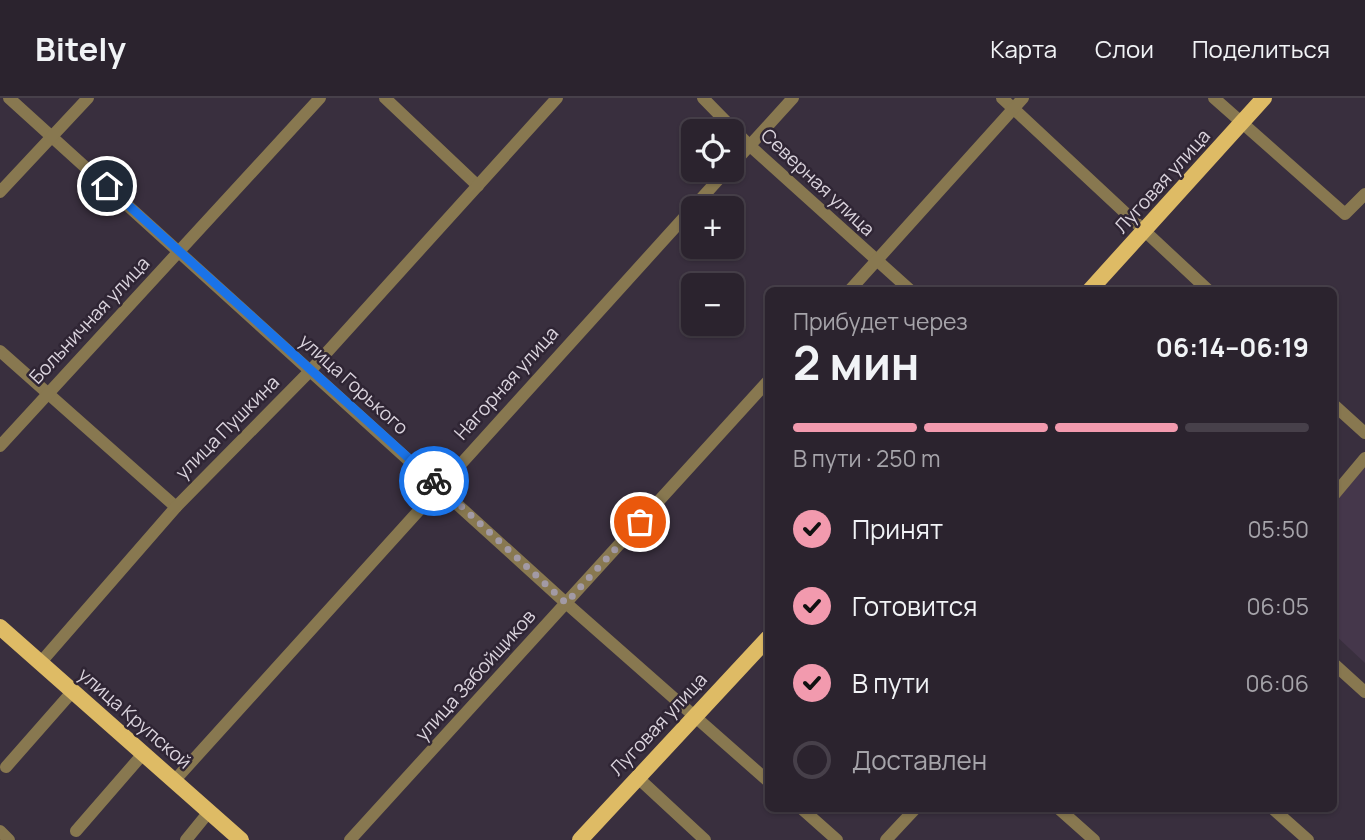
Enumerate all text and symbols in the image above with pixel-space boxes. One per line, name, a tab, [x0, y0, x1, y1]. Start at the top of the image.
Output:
text: Bitely	[35, 26, 126, 71]
text: Карта	[990, 32, 1057, 65]
text: Слои	[1095, 32, 1154, 65]
text: Поделиться	[1192, 32, 1330, 65]
map controls	[681, 119, 744, 336]
button: locate	[681, 119, 744, 182]
street label: Северная улица	[755, 122, 881, 242]
street label: Луговая улица	[1108, 123, 1216, 239]
pin	[77, 156, 137, 216]
icon: home	[88, 167, 126, 205]
button: +	[681, 196, 744, 259]
street label: Больничная улица	[23, 251, 155, 389]
button: −	[681, 273, 744, 336]
text: Прибудет через	[793, 305, 968, 337]
street label: Нагорная улица	[448, 321, 564, 445]
street label: улица Горького	[294, 328, 414, 440]
text: 06:14–06:19	[1156, 329, 1309, 365]
text: 2 мин	[793, 331, 920, 394]
street label: улица Пушкина	[169, 369, 285, 485]
text: В пути · 250 m	[793, 442, 941, 474]
courier	[399, 446, 469, 516]
icon: bike	[415, 462, 453, 500]
pin	[610, 492, 670, 552]
icon: bag	[621, 503, 659, 541]
icon: check	[793, 510, 831, 548]
text: Принят	[852, 511, 943, 547]
text: 05:50	[1247, 513, 1309, 545]
icon: check	[793, 587, 831, 625]
text: Готовится	[852, 588, 977, 624]
text: 06:05	[1247, 590, 1309, 622]
street label: улица Забойщиков	[409, 604, 541, 746]
street label: улица Крупской	[73, 662, 197, 774]
icon: check	[793, 664, 831, 702]
text: В пути	[852, 665, 930, 701]
street label: Луговая улица	[604, 667, 712, 781]
text: 06:06	[1246, 667, 1309, 699]
text: Доставлен	[852, 742, 987, 778]

